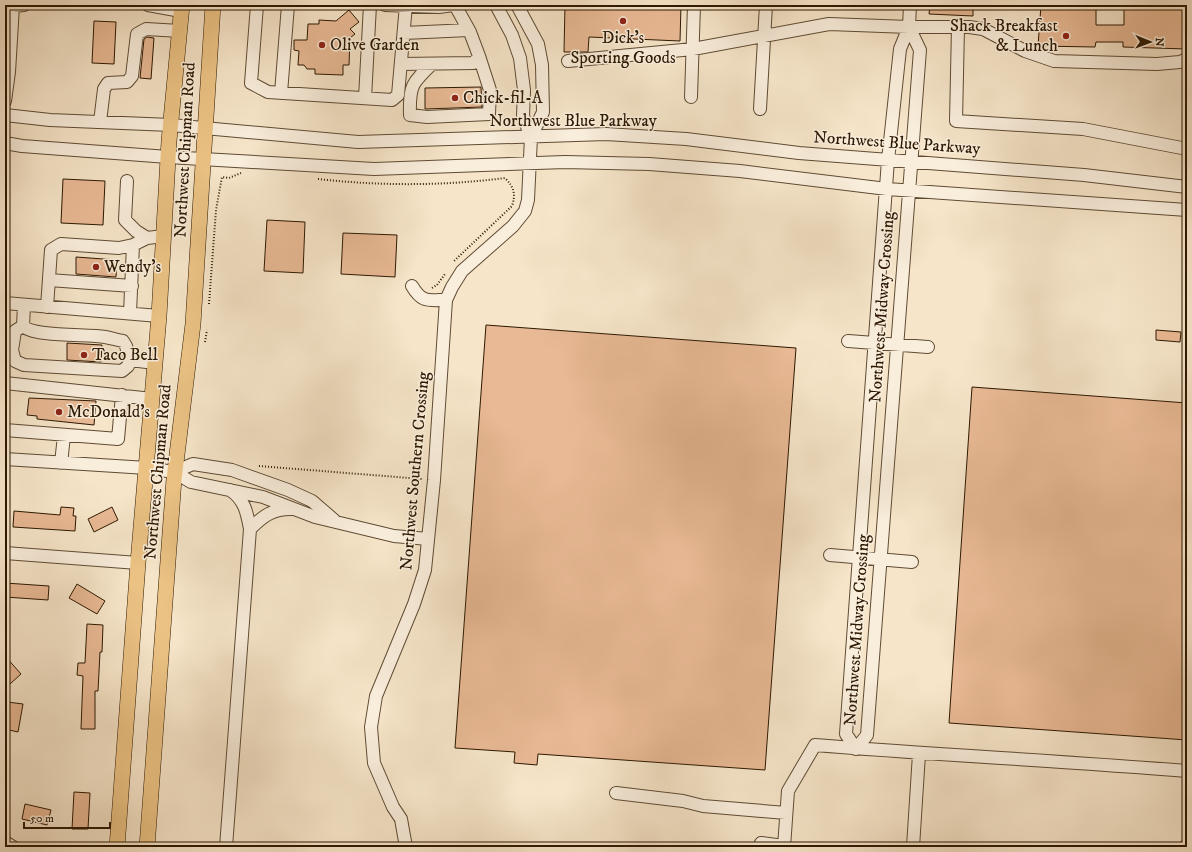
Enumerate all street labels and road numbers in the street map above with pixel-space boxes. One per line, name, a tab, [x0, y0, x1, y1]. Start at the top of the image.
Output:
street label: Northwest Chipman Road	[169, 61, 201, 238]
street label: Northwest Blue Parkway	[489, 110, 658, 132]
street label: Northwest Blue Parkway	[813, 126, 982, 160]
street label: Northwest Midway Crossing	[864, 210, 900, 403]
street label: Northwest Southern Crossing	[395, 370, 435, 571]
street label: Northwest Chipman Road	[139, 383, 177, 561]
street label: Northwest Midway Crossing	[839, 533, 875, 726]

